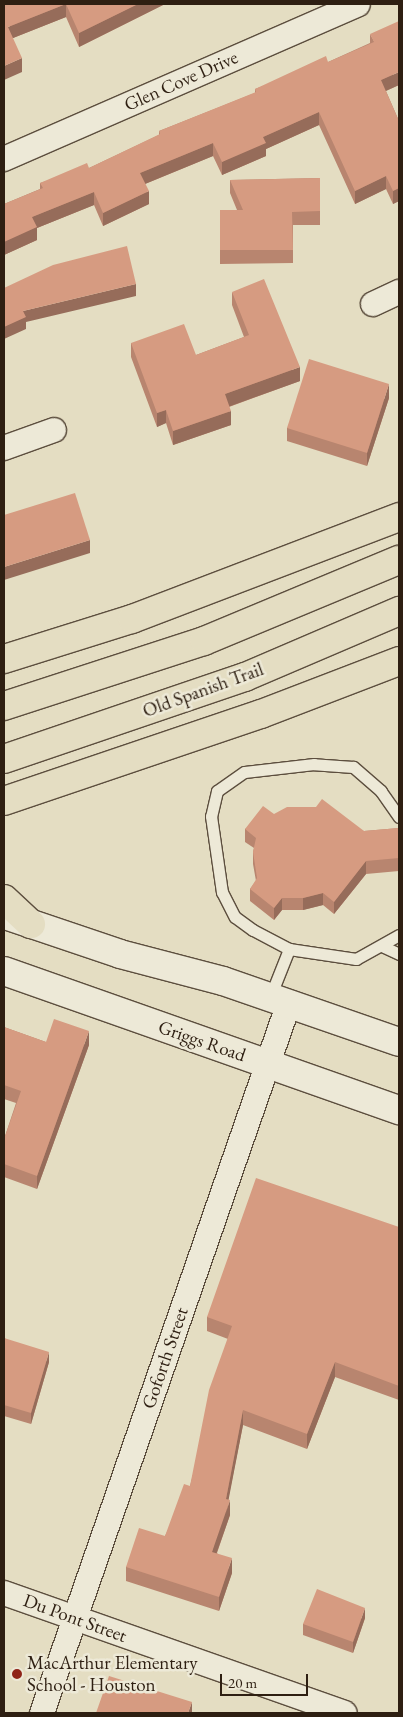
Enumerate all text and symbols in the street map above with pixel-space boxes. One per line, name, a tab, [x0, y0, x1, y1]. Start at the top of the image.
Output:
street label: Glen Cove Drive	[121, 46, 241, 116]
street label: Old Spanish Trail	[140, 658, 266, 722]
street label: Griggs Road	[155, 1015, 249, 1067]
street label: Goforth Street	[137, 1304, 193, 1412]
street label: Du Pont Street	[20, 1589, 130, 1647]
place label: MacArthur Elementary School - Houston	[27, 1652, 198, 1696]
scale bar	[223, 1664, 310, 1696]
marker: MacArthur Elementary School - Houston	[11, 1668, 23, 1680]
text: 20 m	[228, 1673, 257, 1692]

